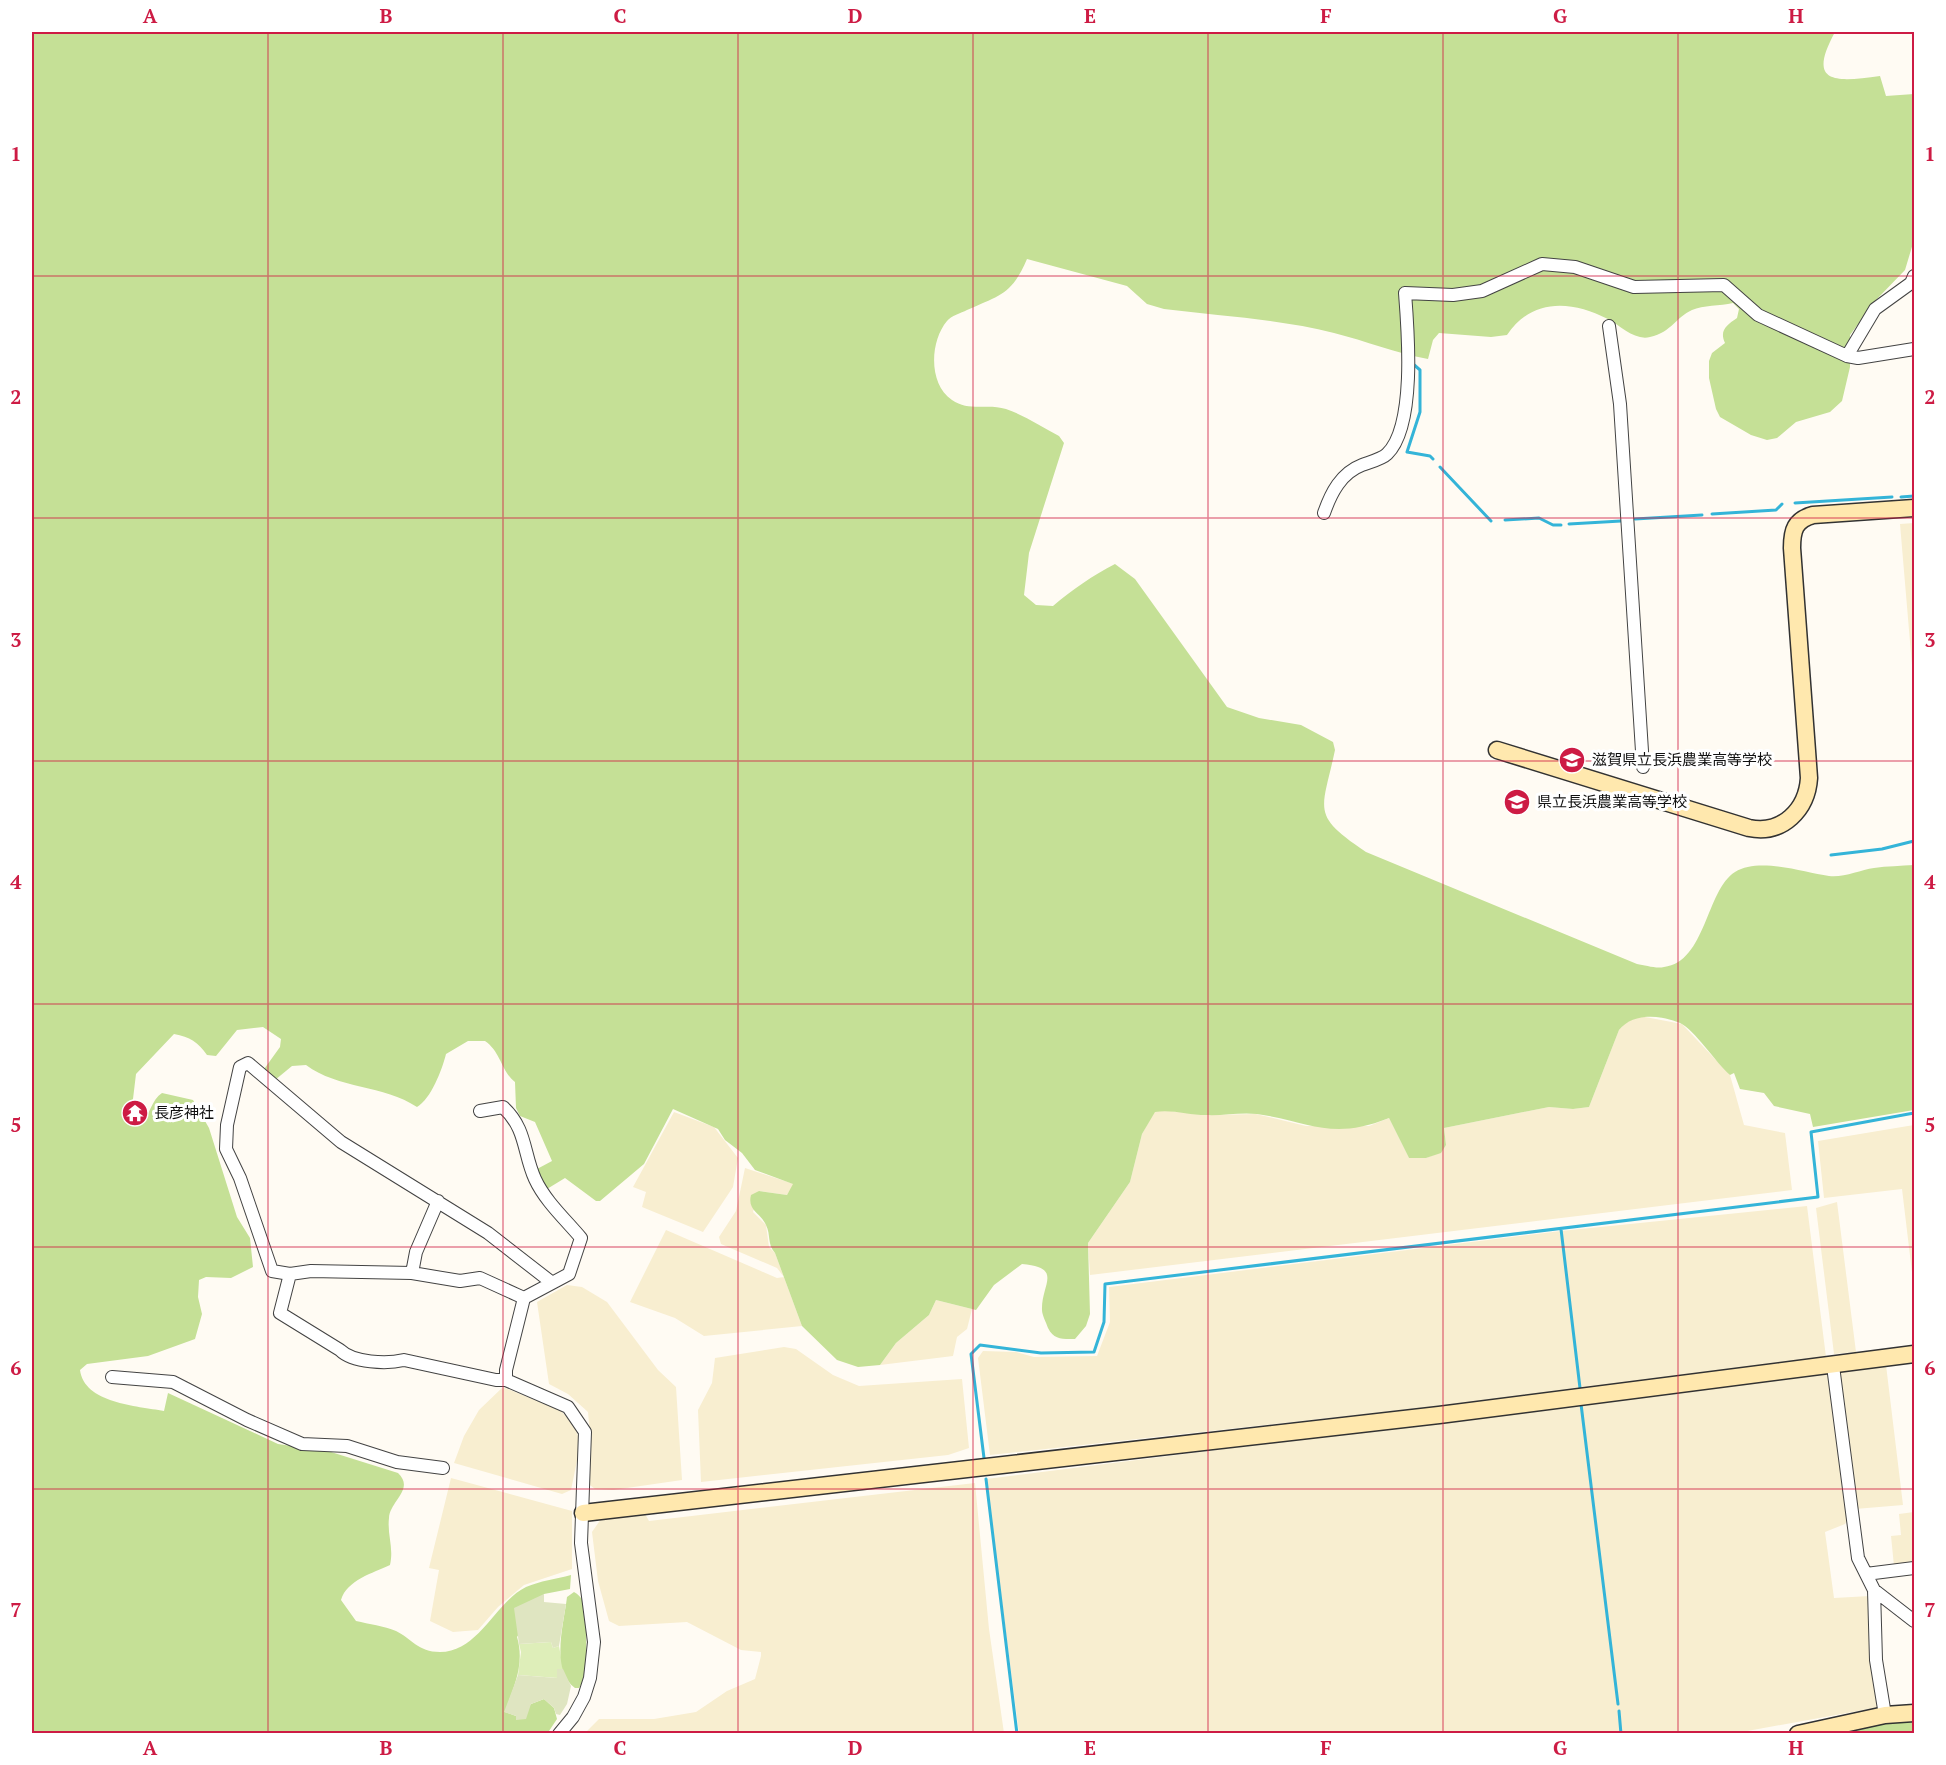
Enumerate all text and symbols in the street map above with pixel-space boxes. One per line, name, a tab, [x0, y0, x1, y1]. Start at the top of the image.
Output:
text: A	[143, 2, 158, 29]
text: B	[380, 2, 393, 29]
text: C	[613, 2, 627, 29]
text: D	[848, 2, 862, 29]
text: E	[1084, 2, 1096, 29]
text: F	[1320, 2, 1332, 29]
text: G	[1553, 2, 1567, 29]
text: H	[1788, 2, 1804, 29]
text: 1	[10, 140, 22, 167]
text: 1	[1924, 140, 1936, 167]
text: 2	[10, 383, 22, 410]
text: 2	[1924, 383, 1936, 410]
text: 3	[10, 626, 22, 653]
text: 3	[1924, 626, 1936, 653]
school or university icon: 滋賀県立長浜農業高等学校	[1557, 745, 1587, 775]
place label: 滋賀県立長浜農業高等学校	[1592, 749, 1772, 769]
school or university icon: 県立長浜農業高等学校	[1502, 787, 1532, 817]
place label: 県立長浜農業高等学校	[1537, 791, 1687, 811]
text: 4	[10, 868, 22, 895]
text: 4	[1924, 868, 1936, 895]
temple icon: 長彦神社	[120, 1098, 150, 1128]
place label: 長彦神社	[154, 1102, 214, 1122]
text: 5	[10, 1111, 22, 1138]
text: 5	[1924, 1111, 1936, 1138]
text: 6	[10, 1354, 22, 1381]
text: 6	[1924, 1354, 1936, 1381]
text: 7	[10, 1596, 22, 1623]
text: 7	[1924, 1596, 1936, 1623]
text: A	[143, 1734, 158, 1761]
text: B	[380, 1734, 393, 1761]
text: C	[613, 1734, 627, 1761]
text: D	[848, 1734, 862, 1761]
text: E	[1084, 1734, 1096, 1761]
text: F	[1320, 1734, 1332, 1761]
text: G	[1553, 1734, 1567, 1761]
text: H	[1788, 1734, 1804, 1761]

